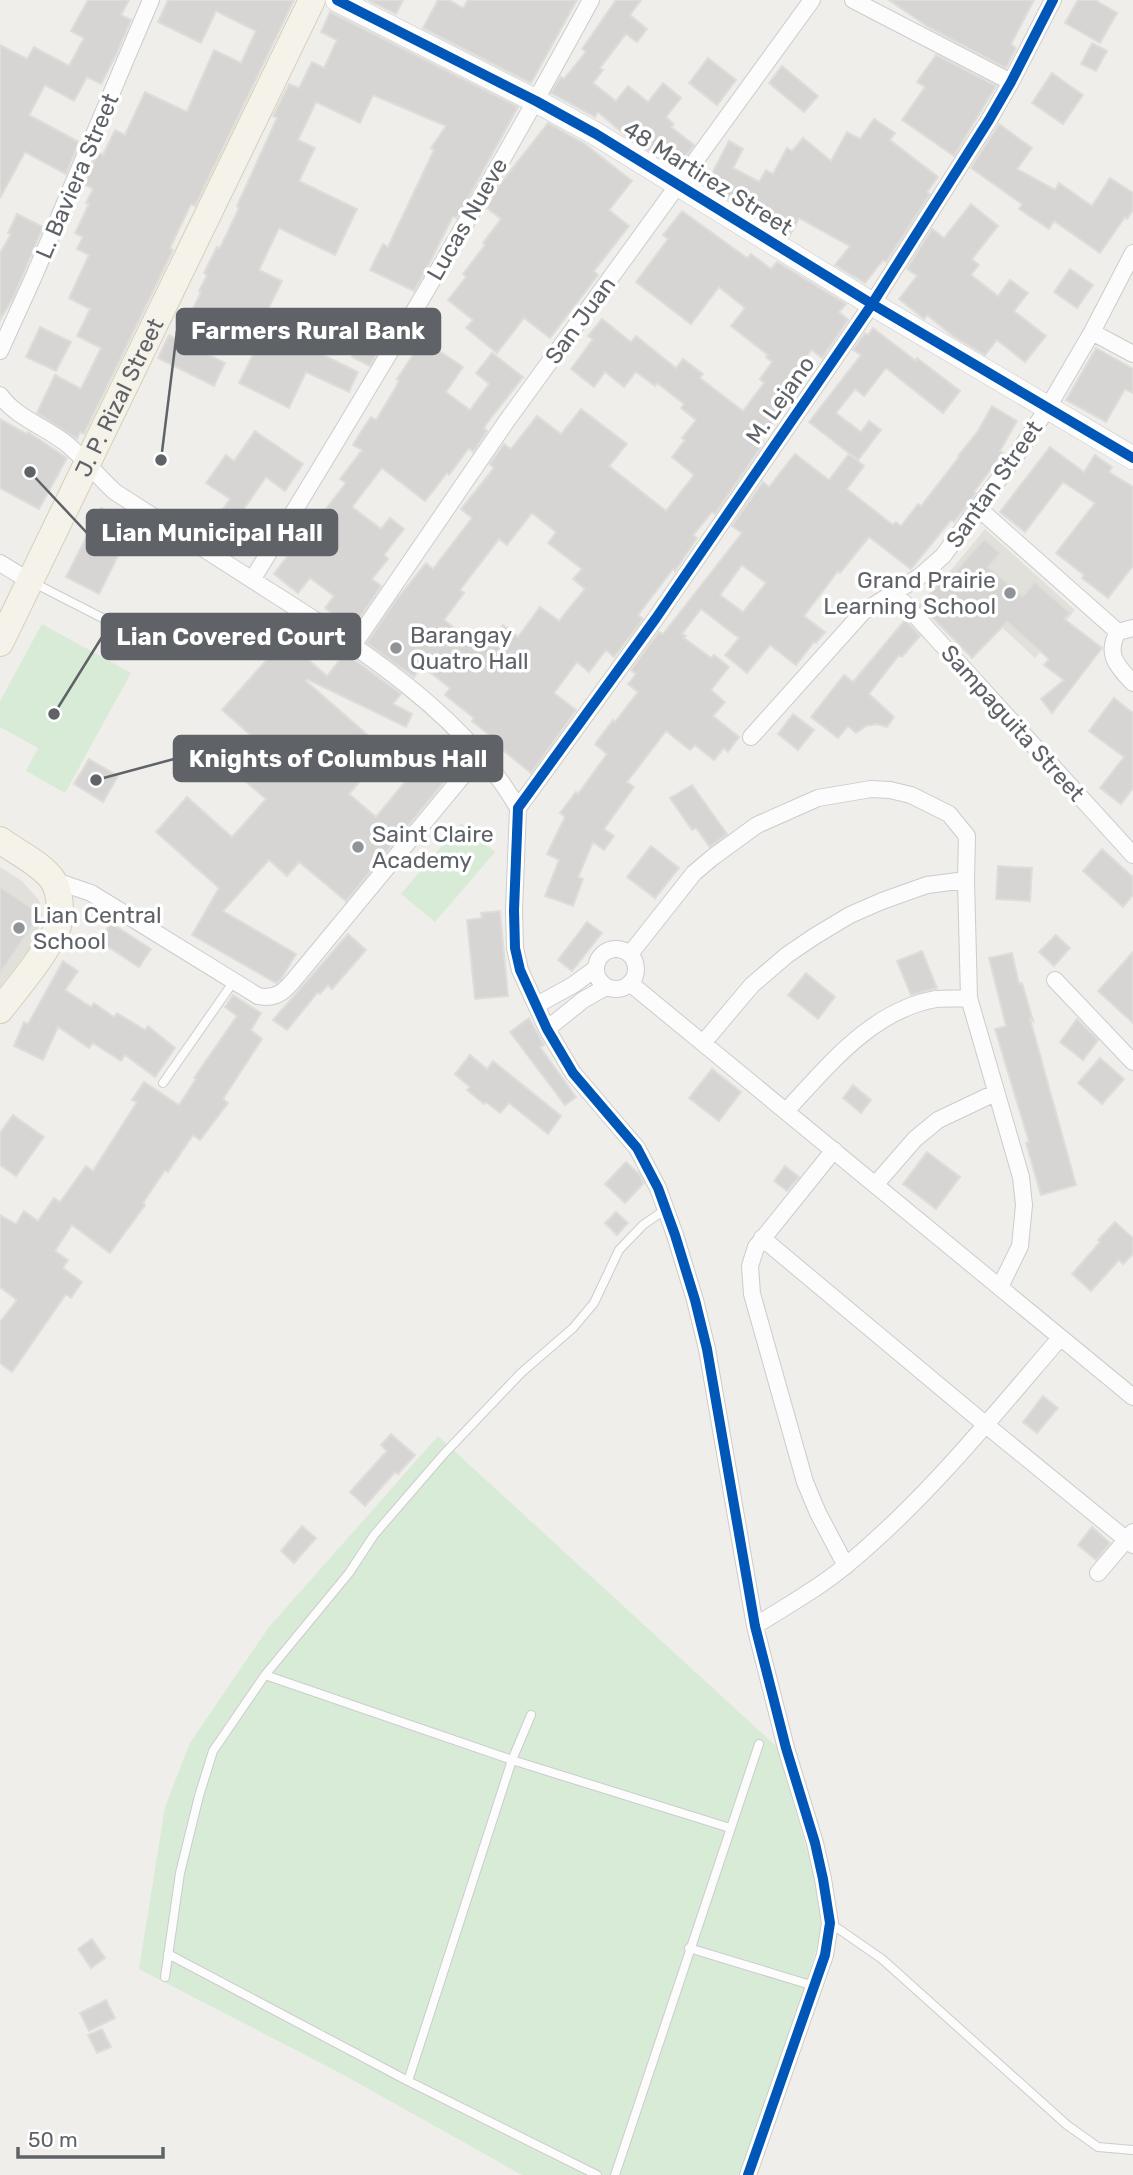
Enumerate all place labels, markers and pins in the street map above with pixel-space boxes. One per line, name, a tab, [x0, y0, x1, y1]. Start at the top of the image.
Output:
callout: Farmers Rural Bank	[177, 309, 440, 354]
callout: Lian Municipal Hall	[87, 510, 337, 555]
place label: Grand Prairie Learning School	[823, 566, 996, 620]
marker: Grand Prairie Learning School	[1002, 585, 1018, 601]
callout: Lian Covered Court	[102, 614, 360, 659]
place label: Barangay Quatro Hall	[410, 621, 529, 675]
marker: Barangay Quatro Hall	[388, 640, 404, 656]
callout: Knights of Columbus Hall	[174, 736, 502, 781]
place label: Saint Claire Academy	[372, 820, 494, 874]
marker: Saint Claire Academy	[350, 839, 366, 855]
place label: Lian Central School	[33, 901, 162, 955]
marker: Lian Central School	[11, 920, 27, 936]

